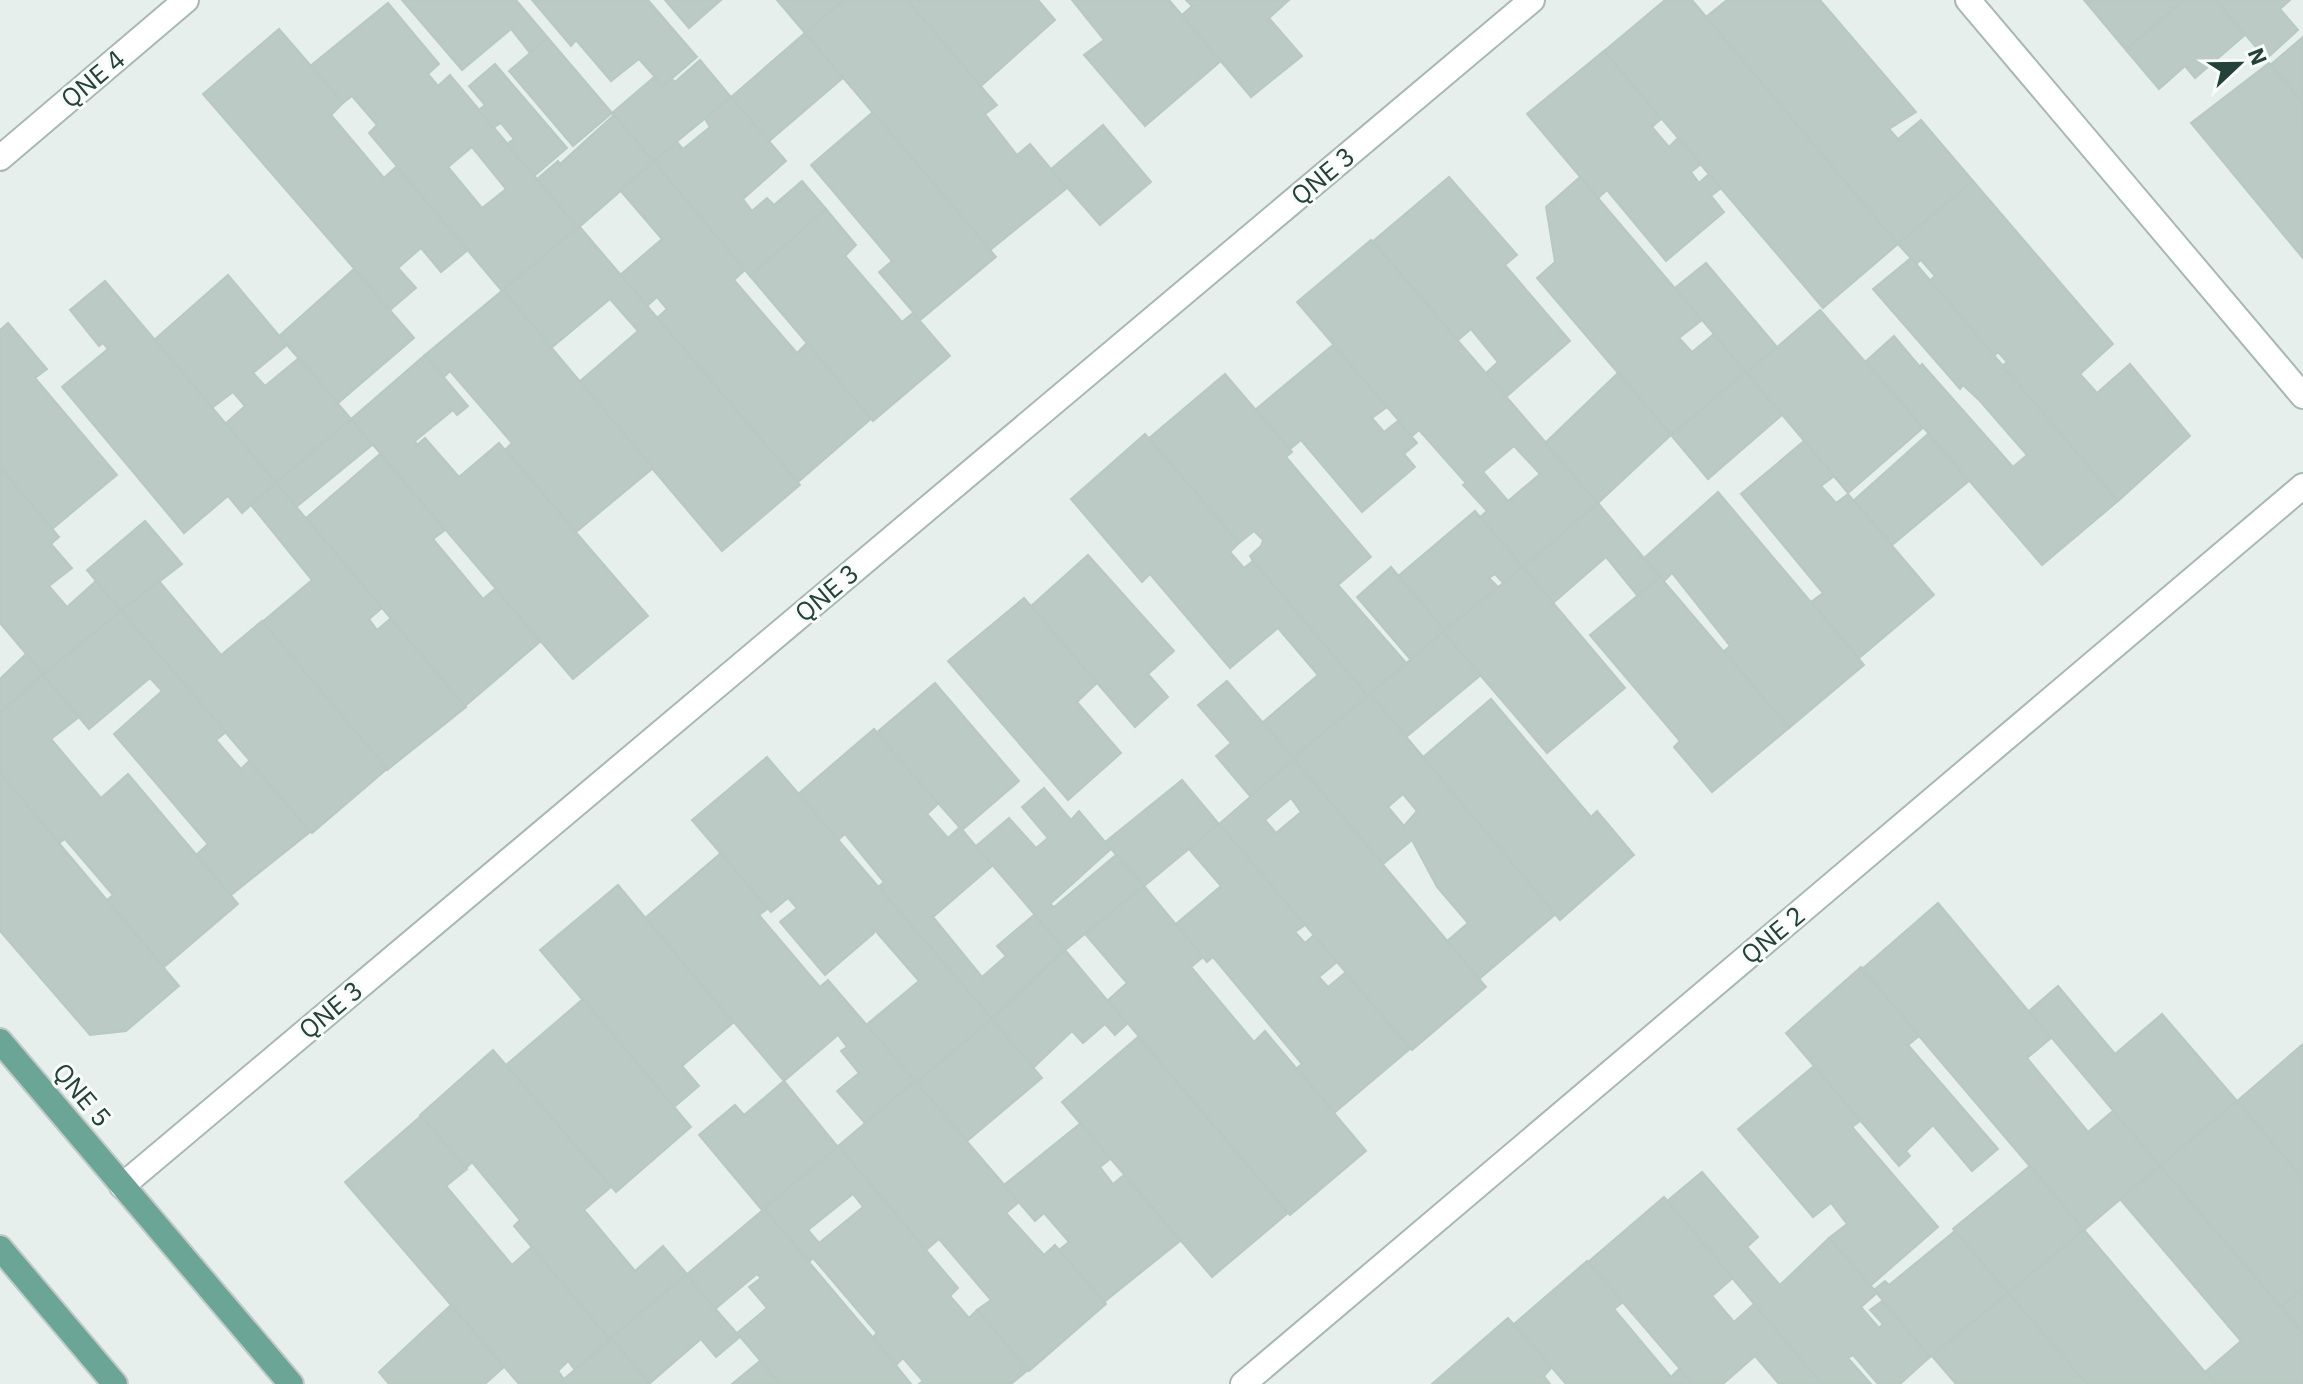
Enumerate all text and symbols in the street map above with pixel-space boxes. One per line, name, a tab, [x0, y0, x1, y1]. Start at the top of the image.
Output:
north arrow	[2199, 24, 2279, 104]
street label: QNE 4	[53, 42, 132, 115]
text: N	[2242, 44, 2274, 69]
street label: QNE 3	[1283, 139, 1362, 212]
street label: QNE 3	[787, 556, 866, 629]
street label: QNE 2	[1733, 898, 1812, 971]
street label: QNE 3	[291, 973, 370, 1046]
street label: QNE 5	[46, 1055, 119, 1134]

